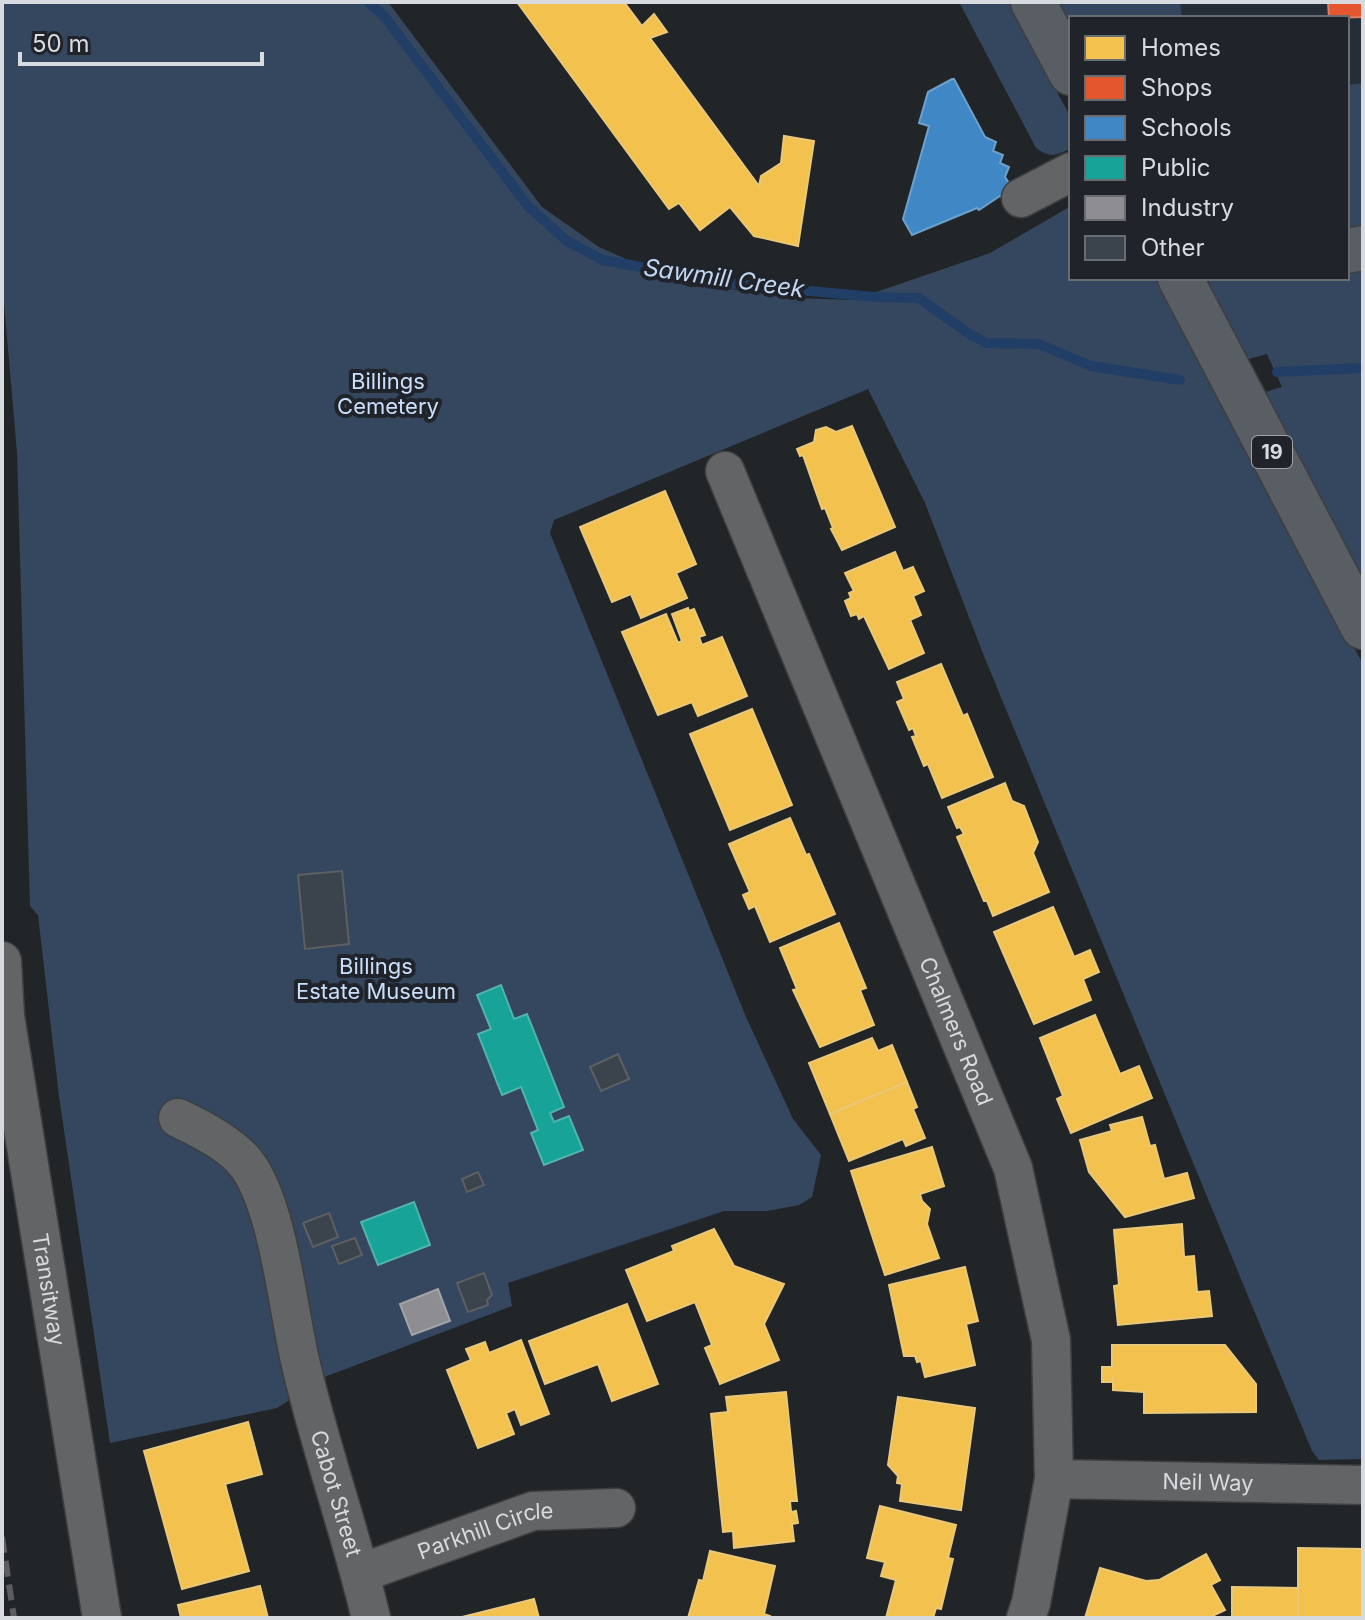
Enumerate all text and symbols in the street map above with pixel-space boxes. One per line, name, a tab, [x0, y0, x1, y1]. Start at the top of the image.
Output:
scale bar	[20, 16, 262, 66]
legend	[1069, 16, 1349, 280]
text: 50 m	[32, 29, 90, 58]
text: Homes	[1141, 33, 1221, 62]
text: Shops	[1141, 73, 1212, 102]
text: Schools	[1141, 113, 1232, 142]
text: Public	[1141, 153, 1211, 182]
text: Industry	[1141, 193, 1234, 222]
text: Other	[1141, 233, 1204, 262]
water label: Sawmill Creek	[642, 252, 807, 304]
park label: Billings Cemetery	[337, 368, 439, 419]
road number: 19	[1252, 436, 1292, 468]
park label: Billings Estate Museum	[296, 953, 456, 1004]
street label: Chalmers Road	[914, 953, 999, 1109]
street label: Transitway	[27, 1231, 71, 1348]
street label: Cabot Street	[306, 1427, 367, 1560]
street label: Neil Way	[1162, 1468, 1254, 1496]
street label: Parkhill Circle	[414, 1497, 554, 1565]

